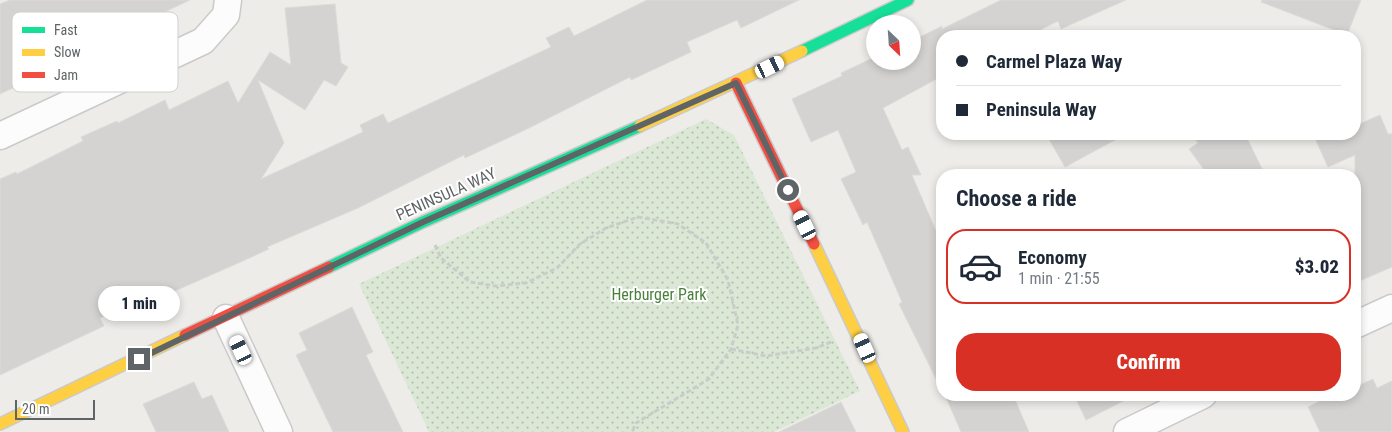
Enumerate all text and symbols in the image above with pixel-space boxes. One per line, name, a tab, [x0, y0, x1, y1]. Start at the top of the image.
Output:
legend	[12, 12, 178, 92]
north arrow	[866, 15, 921, 70]
map controls	[866, 15, 921, 70]
text: Fast	[54, 22, 78, 38]
text: Slow	[54, 44, 81, 60]
text: Carmel Plaza Way	[986, 50, 1122, 73]
car	[753, 54, 786, 80]
text: Jam	[54, 67, 78, 83]
text: Peninsula Way	[986, 98, 1097, 121]
street label: PENINSULA WAY	[393, 163, 499, 225]
route start	[777, 179, 799, 201]
text: Choose a ride	[956, 186, 1077, 211]
car	[791, 208, 818, 242]
icon: car	[958, 244, 1003, 289]
text: Economy	[1018, 246, 1087, 269]
text: $3.02	[1295, 255, 1339, 278]
text: 1 min · 21:55	[1018, 269, 1100, 288]
park label: Herburger Park	[611, 285, 707, 304]
callout: 1 min	[98, 286, 180, 322]
text: 1 min	[121, 294, 157, 313]
car	[852, 331, 877, 365]
car	[227, 333, 254, 367]
button: Confirm	[956, 333, 1341, 391]
route end	[128, 348, 150, 370]
scale bar	[15, 397, 95, 420]
text: 20 m	[22, 401, 50, 417]

